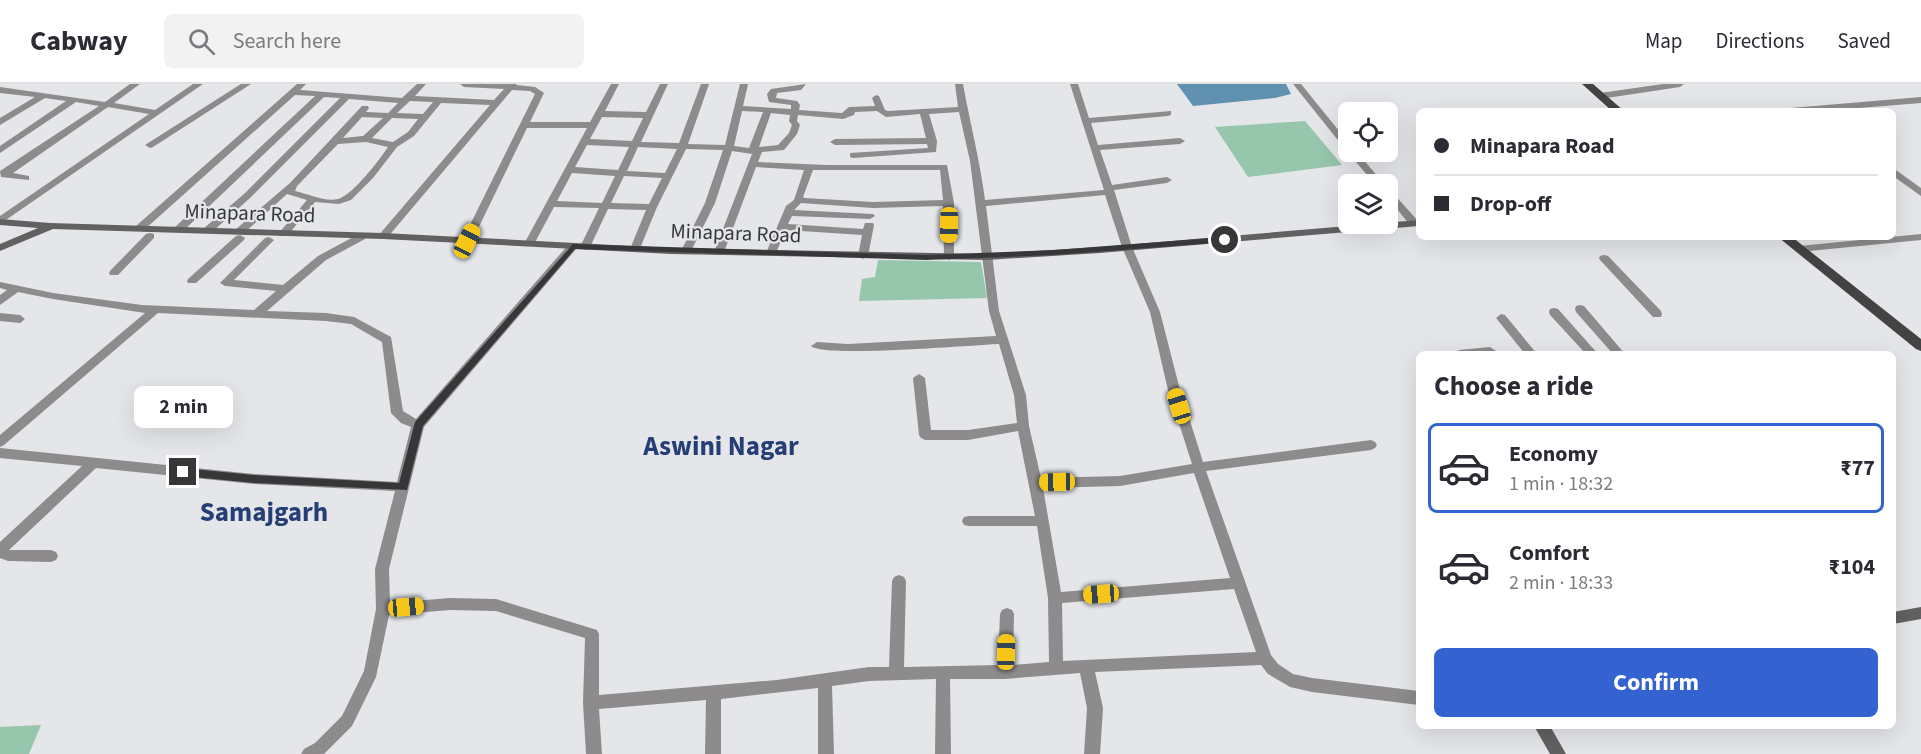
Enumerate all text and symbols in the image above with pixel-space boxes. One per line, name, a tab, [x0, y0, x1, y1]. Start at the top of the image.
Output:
search box	[164, 14, 584, 68]
text: Cabway	[30, 21, 128, 61]
icon: search	[185, 25, 218, 58]
text: Search here	[233, 25, 341, 57]
text: Map	[1645, 26, 1683, 56]
text: Directions	[1716, 26, 1804, 56]
text: Saved	[1837, 26, 1891, 56]
map controls	[1338, 102, 1398, 234]
button: locate	[1338, 102, 1398, 162]
text: Minapara Road	[1470, 130, 1615, 162]
button: layers	[1338, 174, 1398, 234]
text: Drop-off	[1470, 188, 1551, 220]
street label: Minapara Road	[184, 196, 316, 230]
car	[940, 207, 958, 243]
street label: Minapara Road	[670, 216, 802, 250]
car	[451, 221, 483, 261]
route start	[1211, 226, 1238, 253]
text: Choose a ride	[1434, 367, 1594, 406]
callout: 2 min	[134, 385, 232, 427]
car	[1165, 386, 1193, 426]
text: 2 min	[159, 393, 208, 421]
district label: Aswini Nagar	[642, 427, 799, 466]
text: Economy	[1509, 438, 1598, 470]
icon: car	[1437, 441, 1491, 495]
text: ₹77	[1840, 452, 1875, 484]
route end	[169, 458, 196, 485]
text: 1 min · 18:32	[1509, 470, 1613, 498]
car	[1039, 473, 1075, 491]
district label: Samajgarh	[200, 493, 328, 532]
text: Comfort	[1509, 537, 1590, 569]
icon: car	[1437, 540, 1491, 594]
text: ₹104	[1829, 551, 1875, 583]
text: 2 min · 18:33	[1509, 569, 1613, 597]
car	[1082, 584, 1120, 604]
car	[387, 596, 425, 618]
car	[997, 634, 1015, 670]
button: Confirm	[1434, 648, 1878, 717]

